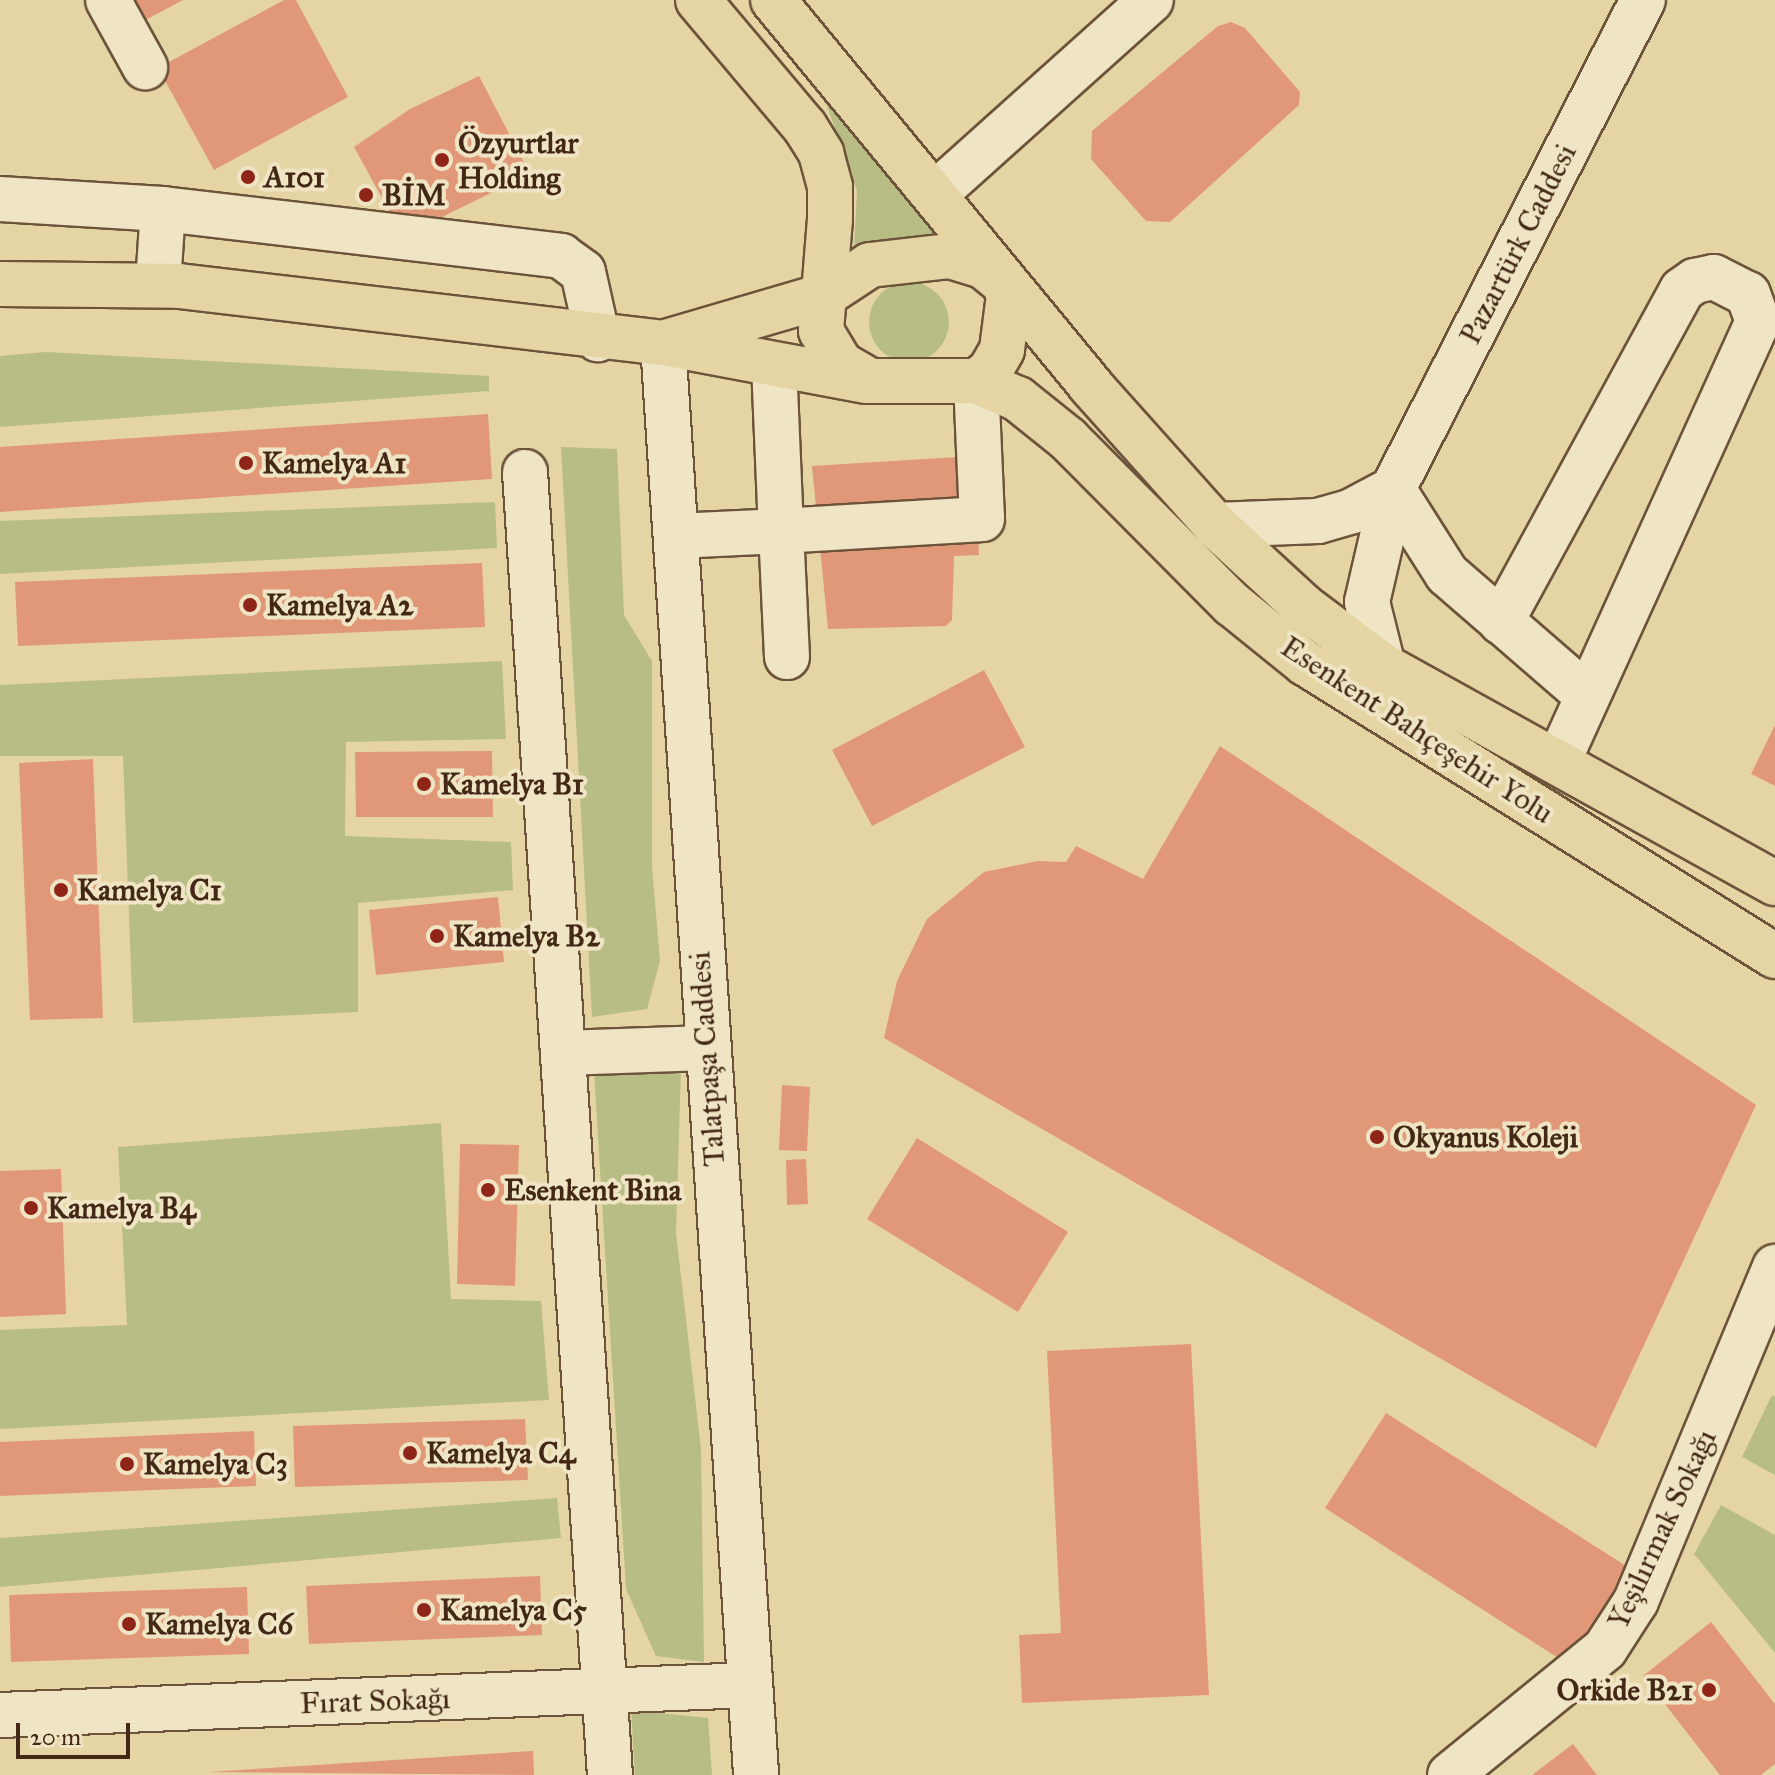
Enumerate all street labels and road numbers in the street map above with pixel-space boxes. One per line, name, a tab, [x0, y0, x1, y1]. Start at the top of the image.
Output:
street label: Pazartürk Caddesi	[1452, 138, 1584, 350]
street label: Esenkent Bahçeşehir Yolu	[1274, 629, 1560, 831]
street label: Talatpaşa Caddesi	[682, 950, 732, 1168]
street label: Yeşilırmak Sokağı	[1600, 1424, 1724, 1634]
street label: Fırat Sokağı	[299, 1680, 451, 1722]

